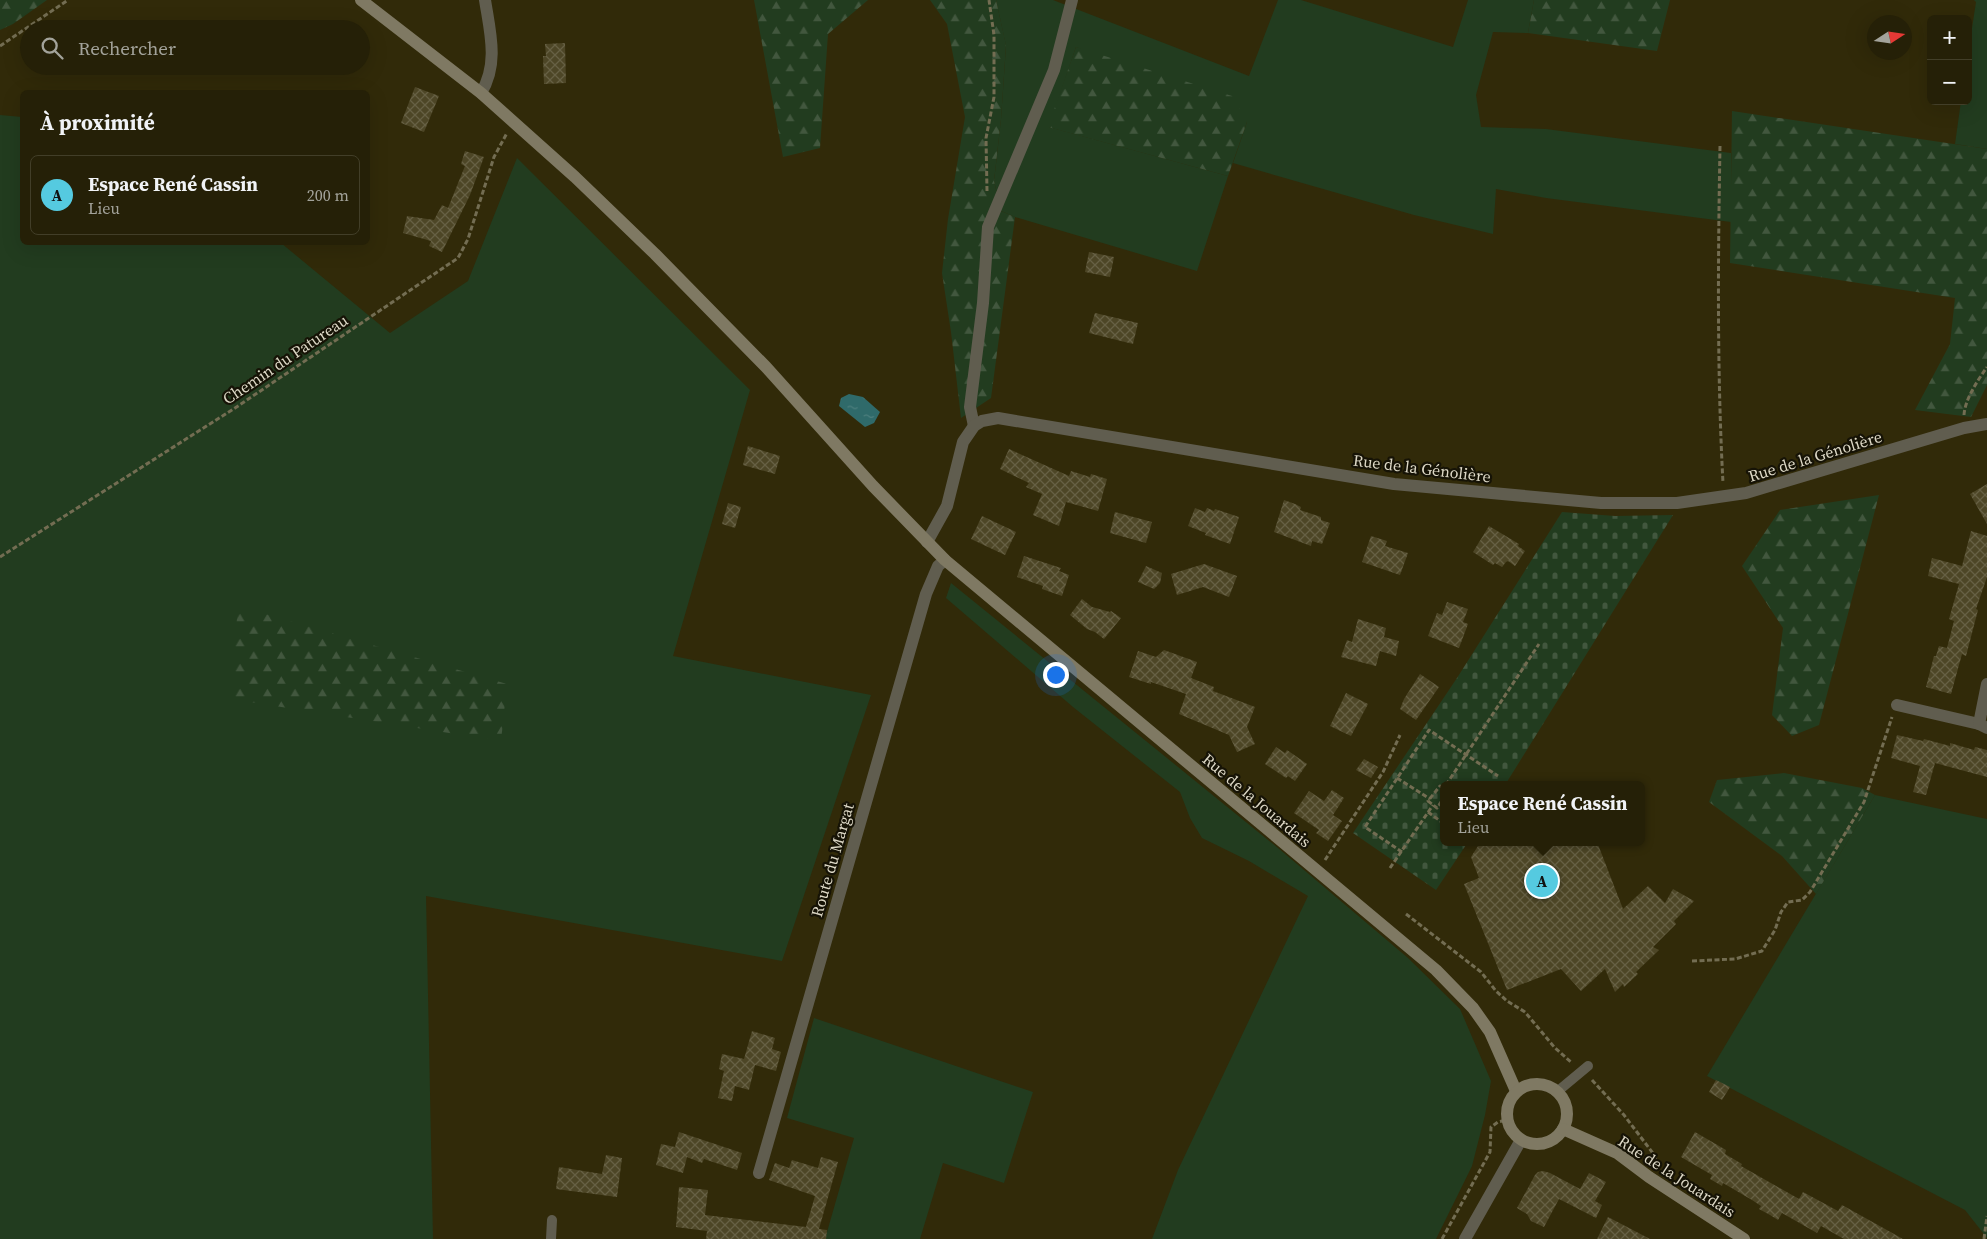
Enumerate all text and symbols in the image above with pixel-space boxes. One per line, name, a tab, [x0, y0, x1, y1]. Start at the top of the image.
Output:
north arrow	[1867, 15, 1912, 60]
map controls	[1927, 15, 1972, 105]
button: +	[1927, 15, 1972, 60]
search box	[20, 20, 370, 75]
icon: search	[38, 34, 66, 62]
text: Rechercher	[78, 35, 176, 61]
button: −	[1927, 60, 1972, 105]
text: À proximité	[40, 108, 155, 137]
text: Espace René Cassin	[88, 171, 258, 197]
text: A	[52, 184, 62, 206]
text: 200 m	[307, 184, 349, 206]
text: Lieu	[88, 197, 120, 219]
street label: Chemin du Patureau	[218, 309, 352, 409]
street label: Rue de la Génolière	[1746, 425, 1884, 487]
street label: Rue de la Génolière	[1352, 449, 1492, 487]
your location	[1043, 662, 1069, 688]
street label: Rue de la Jouardais	[1198, 748, 1316, 852]
popup	[1440, 781, 1645, 846]
text: Espace René Cassin	[1458, 790, 1627, 816]
street label: Route du Margat	[805, 800, 859, 919]
text: Lieu	[1458, 816, 1489, 838]
pin: A	[1526, 862, 1558, 900]
street label: Rue de la Jouardais	[1614, 1130, 1740, 1222]

